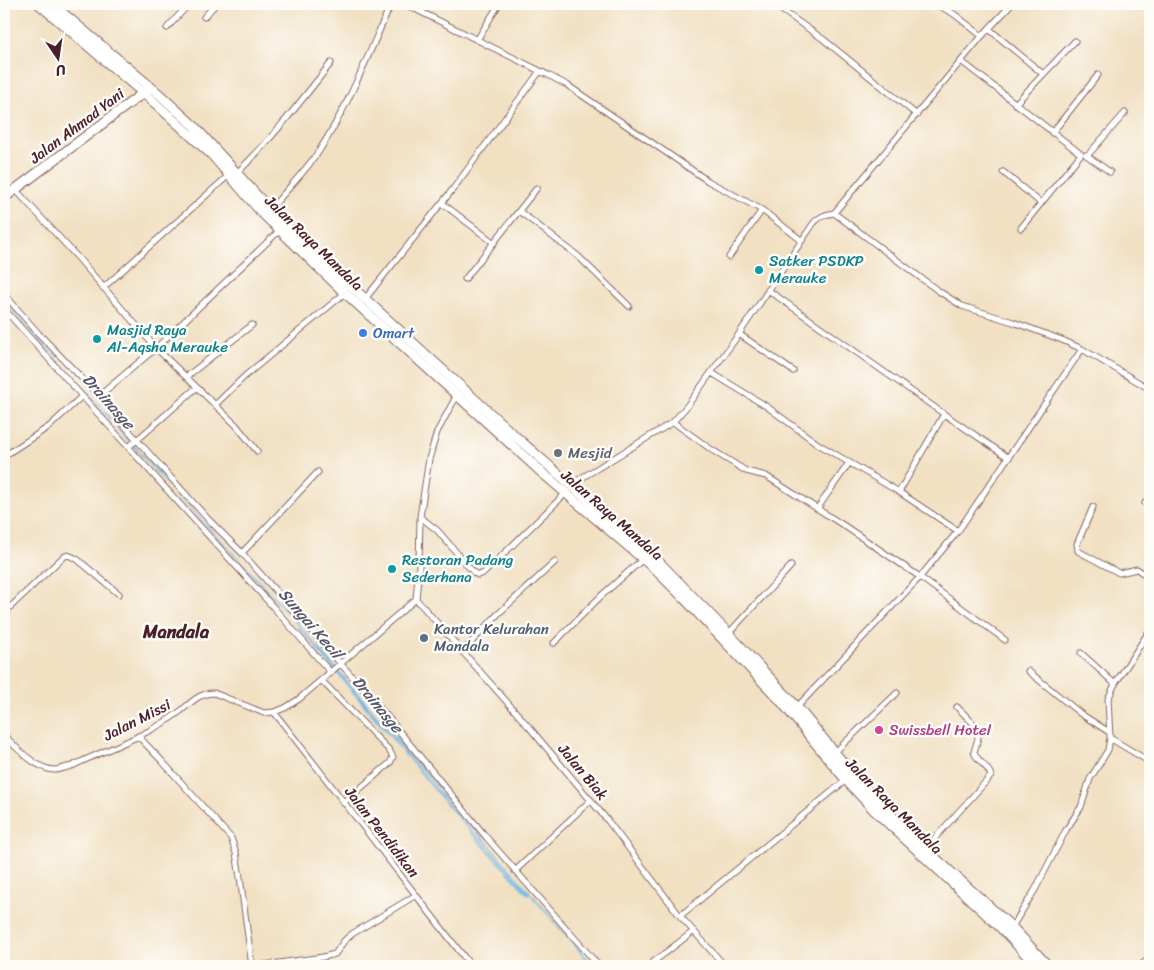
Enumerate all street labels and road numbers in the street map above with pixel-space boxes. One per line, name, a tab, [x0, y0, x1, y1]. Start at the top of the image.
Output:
street label: Jalan Ahmad Yani	[23, 81, 131, 171]
street label: Jalan Raya Mandala	[258, 188, 370, 298]
street label: Jalan Raya Mandala	[554, 462, 670, 567]
street label: Jalan Missi	[98, 692, 176, 748]
street label: Jalan Biak	[551, 737, 615, 806]
street label: Jalan Raya Mandala	[838, 750, 949, 861]
street label: Jalan Pendidikan	[337, 780, 426, 883]

